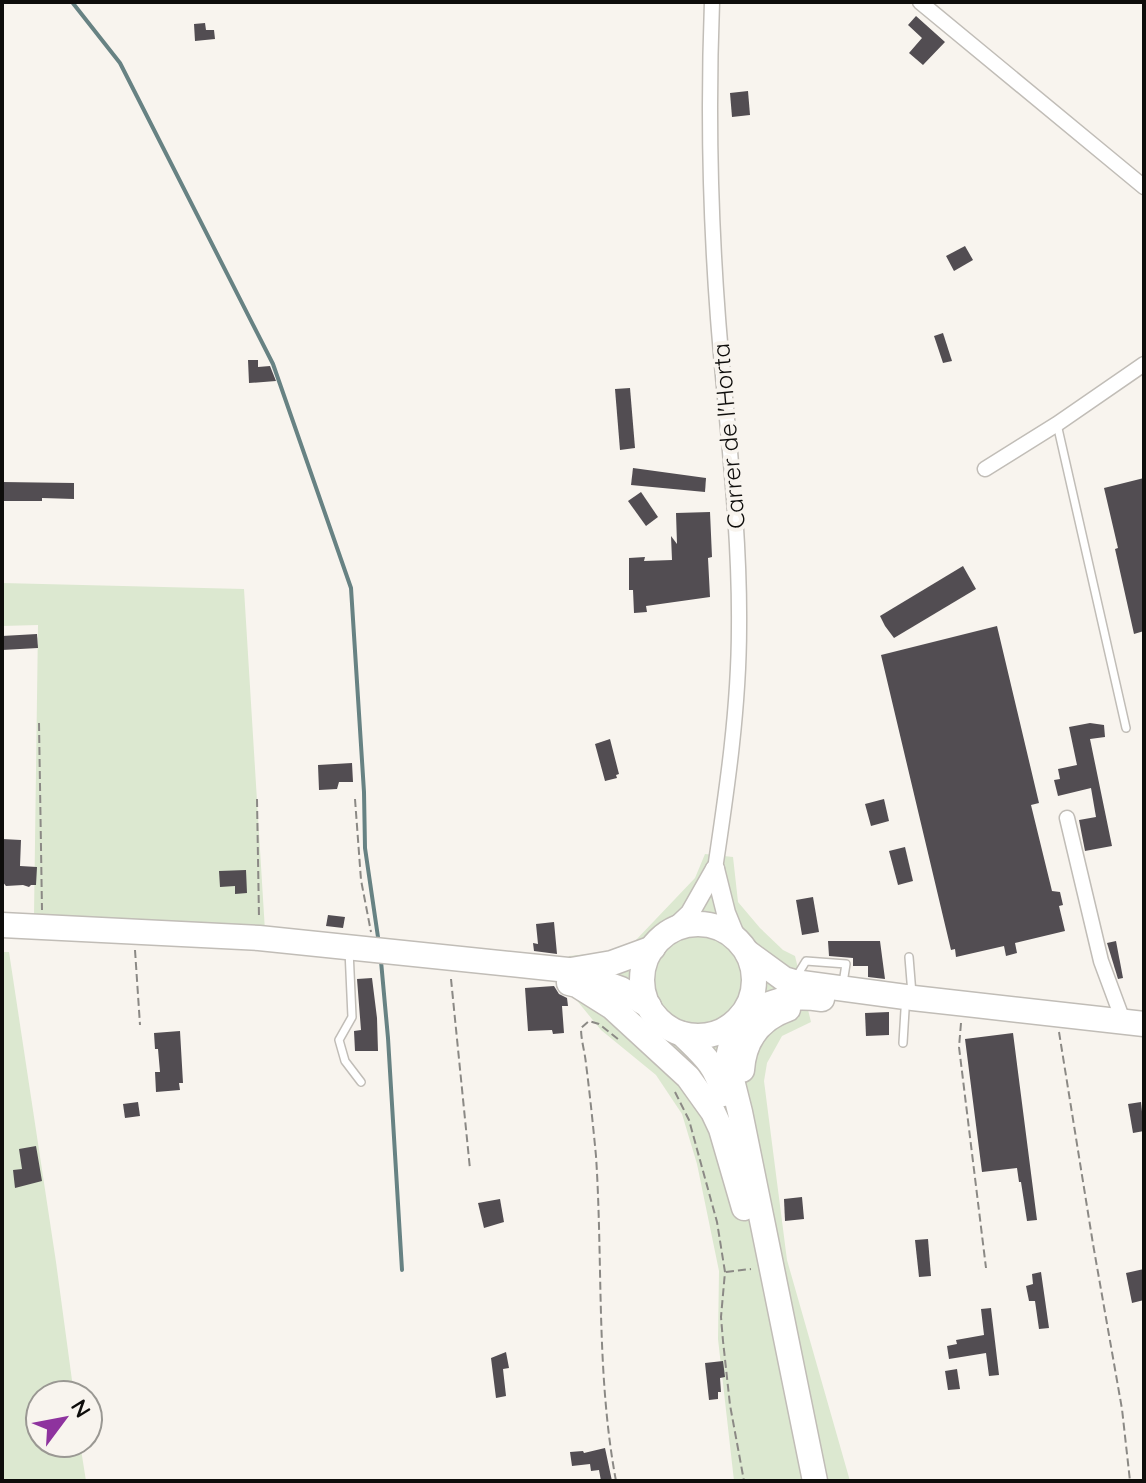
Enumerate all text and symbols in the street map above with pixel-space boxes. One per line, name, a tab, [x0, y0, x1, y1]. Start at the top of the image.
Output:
street label: Carrer de l'Horta	[705, 342, 751, 530]
north arrow	[24, 1379, 104, 1459]
text: N	[65, 1394, 97, 1423]

